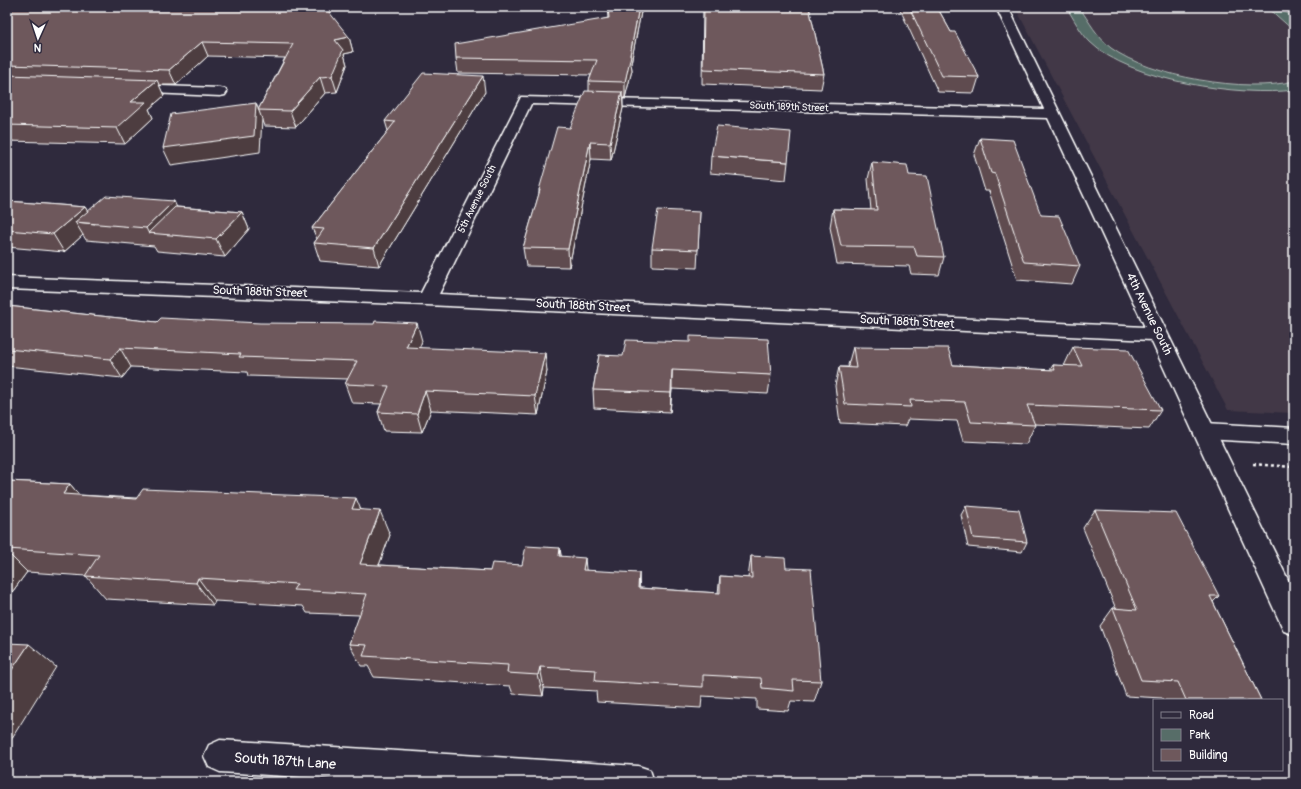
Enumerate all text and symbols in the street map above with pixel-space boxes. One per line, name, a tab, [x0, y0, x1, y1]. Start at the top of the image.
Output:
north arrow	[18, 18, 58, 58]
text: N	[33, 41, 42, 54]
street label: South 189th Street	[749, 100, 830, 114]
street label: 5th Avenue South	[455, 163, 499, 235]
street label: 4th Avenue South	[1123, 271, 1176, 358]
street label: South 188th Street	[212, 283, 308, 301]
street label: South 188th Street	[535, 296, 631, 316]
street label: South 188th Street	[859, 312, 955, 332]
legend	[1153, 699, 1283, 771]
text: Road	[1189, 708, 1214, 723]
text: Park	[1189, 728, 1210, 743]
text: Building	[1189, 748, 1228, 763]
street label: South 187th Lane	[234, 749, 337, 773]

